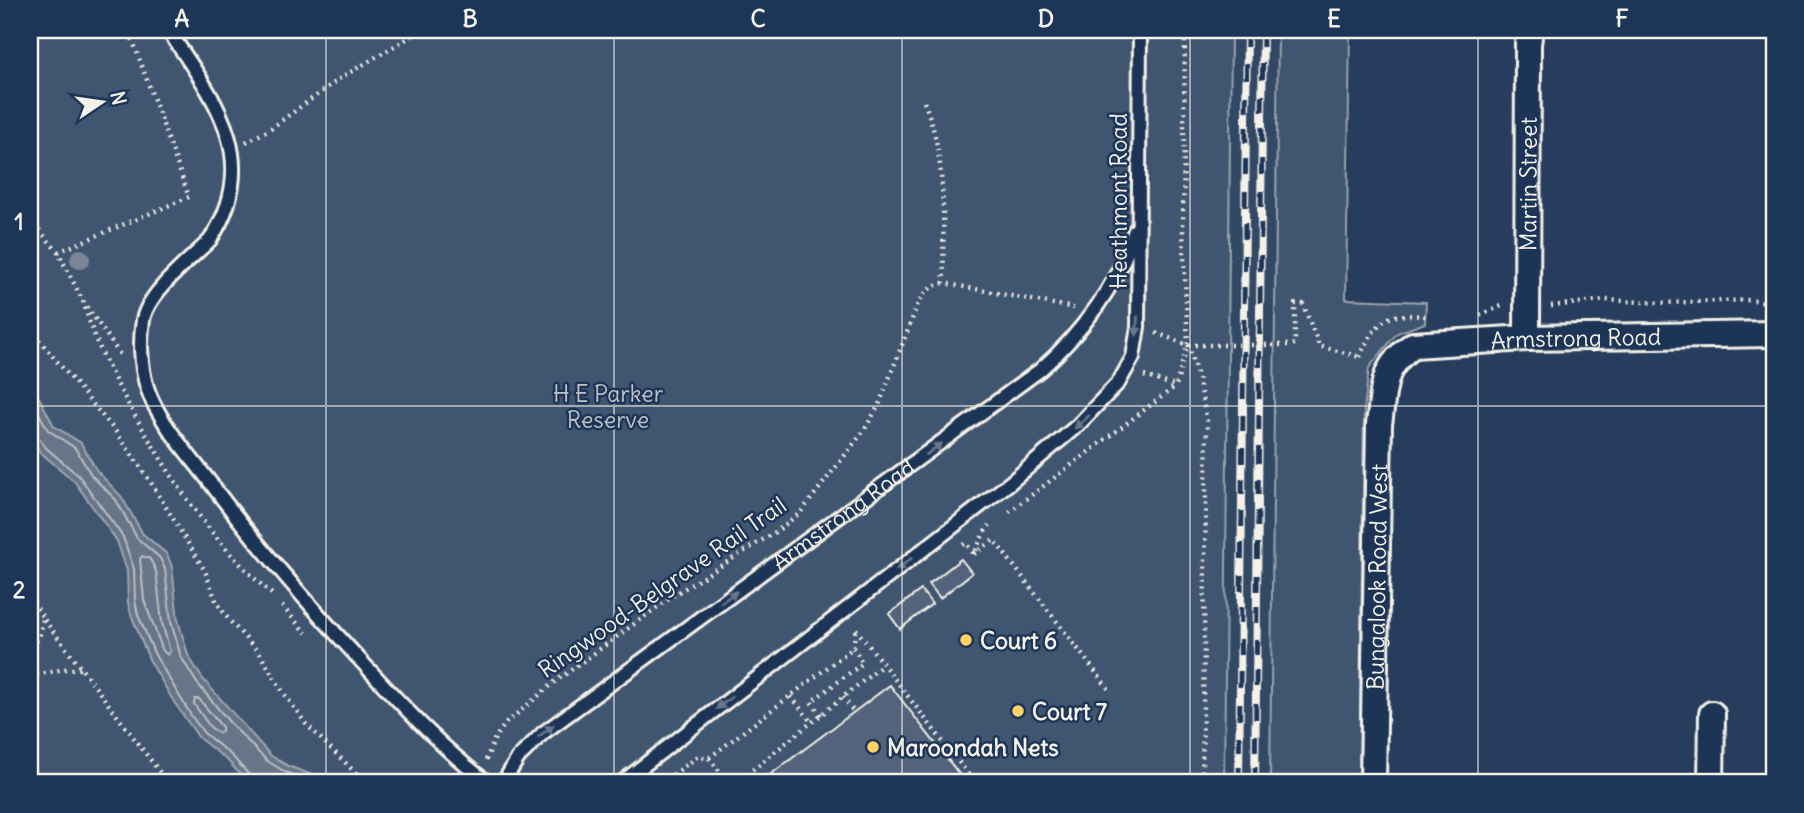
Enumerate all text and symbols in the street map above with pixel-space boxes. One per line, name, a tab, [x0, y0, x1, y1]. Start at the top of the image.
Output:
text: A	[175, 4, 190, 33]
text: B	[462, 4, 478, 33]
text: C	[750, 4, 766, 33]
text: D	[1038, 4, 1054, 33]
text: E	[1327, 4, 1341, 33]
text: F	[1615, 4, 1629, 33]
north arrow	[66, 66, 136, 136]
text: N	[105, 89, 132, 107]
street label: Heathmont Road	[1104, 113, 1133, 289]
street label: Martin Street	[1513, 117, 1542, 251]
text: 1	[14, 207, 24, 236]
one-way arrow	[1132, 316, 1143, 338]
street label: Armstrong Road	[1490, 321, 1661, 355]
park label: H E Parker Reserve	[553, 379, 664, 434]
one-way arrow	[1073, 414, 1090, 429]
one-way arrow	[924, 442, 943, 456]
street label: Armstrong Road	[766, 452, 920, 576]
street label: Bungalook Road West	[1360, 463, 1393, 690]
street label: Ringwood-Belgrave Rail Trail	[532, 490, 792, 684]
one-way arrow	[896, 557, 914, 572]
text: 2	[13, 575, 26, 604]
one-way arrow	[720, 590, 738, 604]
place label: Court 6	[980, 626, 1057, 655]
marker: Court 6	[958, 632, 974, 648]
one-way arrow	[715, 696, 733, 710]
place label: Court 7	[1032, 697, 1108, 726]
marker: Court 7	[1010, 703, 1026, 719]
one-way arrow	[537, 724, 554, 739]
place label: Maroondah Nets	[887, 733, 1059, 762]
marker: Maroondah Nets	[865, 739, 881, 755]

